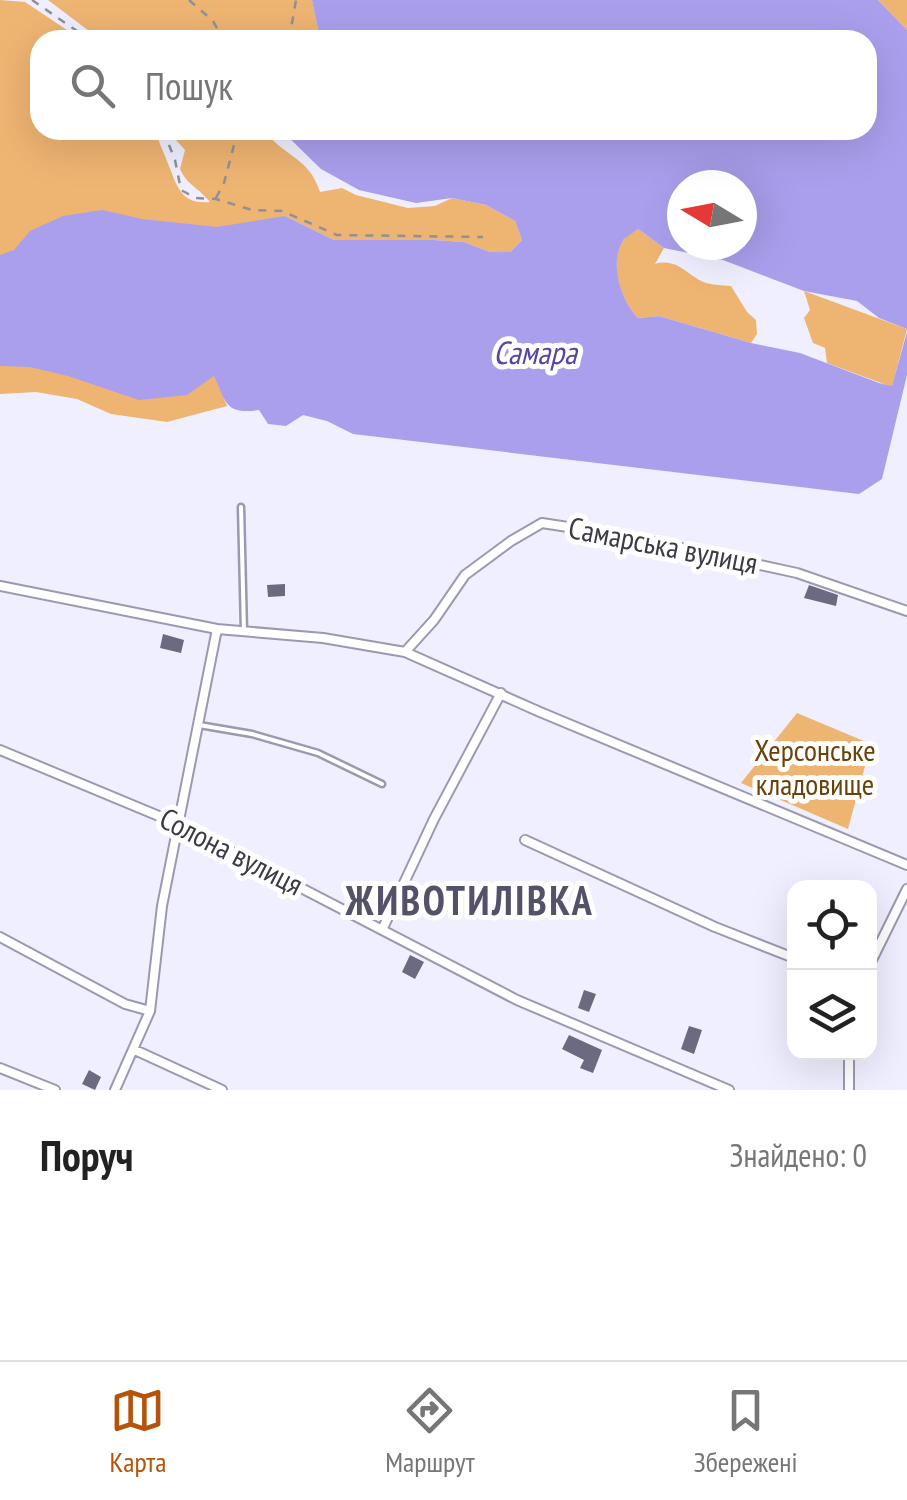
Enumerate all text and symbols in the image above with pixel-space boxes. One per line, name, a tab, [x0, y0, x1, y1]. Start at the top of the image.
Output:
search box	[30, 30, 877, 140]
icon: search	[65, 58, 120, 113]
text: Пошук	[145, 61, 233, 110]
north arrow	[667, 170, 757, 260]
water label: Самара	[493, 331, 579, 373]
street label: Самарська вулиця	[566, 507, 761, 582]
park label: Херсонське кладовище	[754, 730, 876, 803]
street label: Солона вулиця	[153, 798, 310, 903]
district label: ЖИВОТИЛІВКА	[345, 874, 594, 926]
map controls	[787, 880, 877, 1060]
button: locate	[787, 880, 877, 970]
button: layers	[787, 970, 877, 1060]
text: Поруч	[40, 1128, 133, 1183]
text: Знайдено: 0	[730, 1134, 867, 1176]
tab: Карта	[109, 1383, 166, 1480]
tab: Маршрут	[385, 1383, 475, 1480]
tab: Збережені	[693, 1383, 798, 1480]

